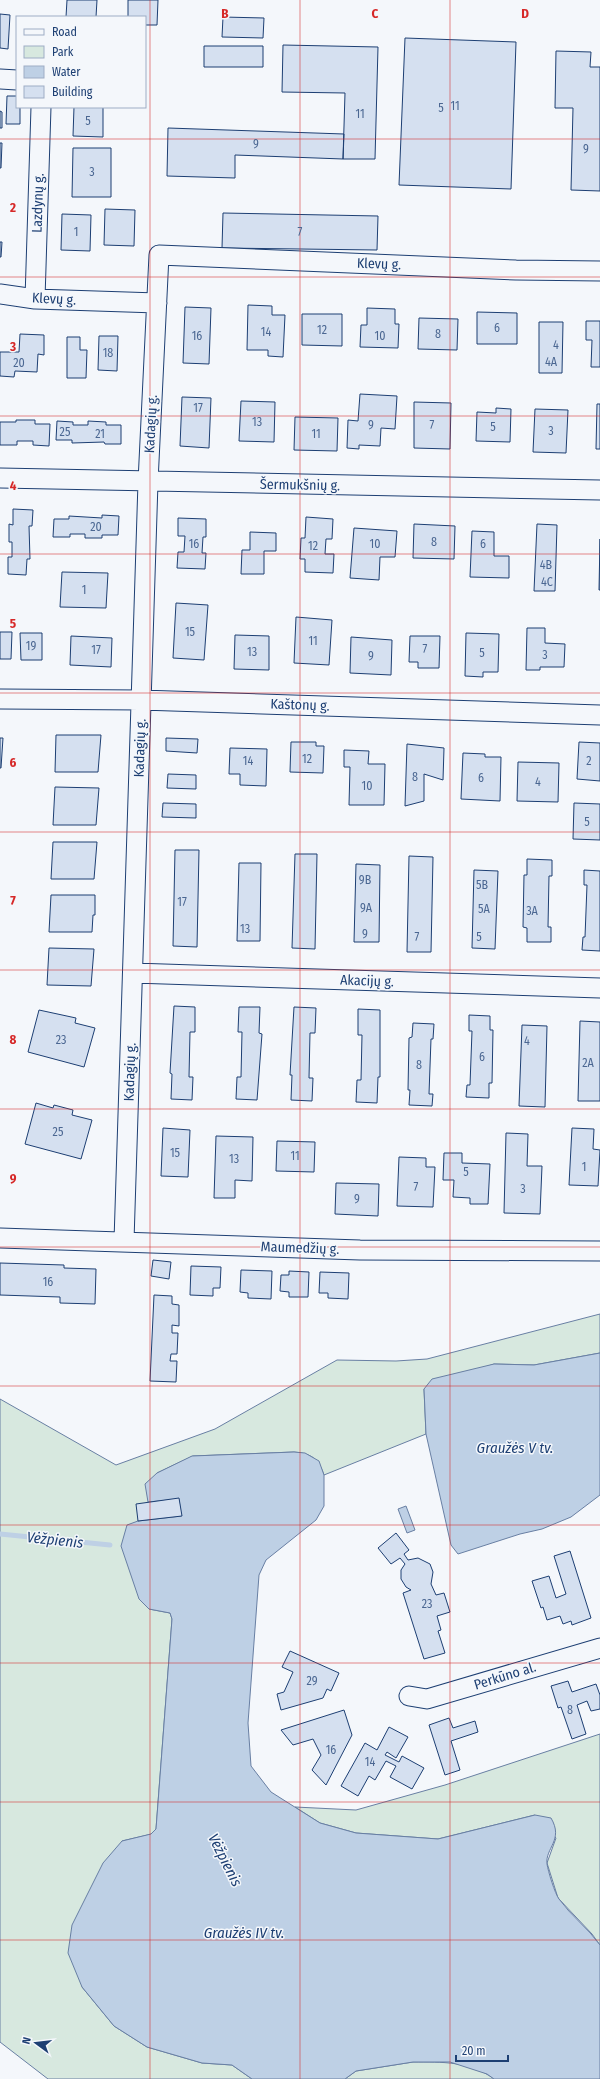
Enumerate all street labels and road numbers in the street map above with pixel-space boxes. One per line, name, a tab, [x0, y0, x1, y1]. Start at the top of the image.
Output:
street label: Lazdynų g.	[28, 173, 48, 233]
street label: Klevų g.	[357, 255, 401, 273]
street label: Klevų g.	[31, 289, 77, 309]
street label: Kadagių g.	[141, 394, 161, 454]
street label: Šermukšnių g.	[260, 475, 340, 494]
street label: Kaštonų g.	[270, 695, 330, 715]
street label: Kadagių g.	[130, 718, 150, 778]
street label: Akacijų g.	[340, 972, 394, 990]
street label: Kadagių g.	[120, 1042, 140, 1102]
street label: Maumedžių g.	[260, 1238, 340, 1258]
street label: Perkūno al.	[472, 1659, 538, 1693]

